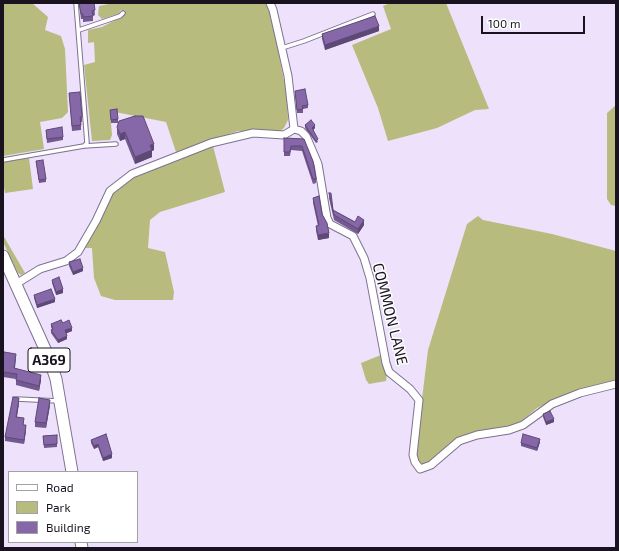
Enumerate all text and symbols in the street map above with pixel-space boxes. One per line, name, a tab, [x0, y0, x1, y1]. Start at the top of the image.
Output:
scale bar	[483, 8, 587, 34]
text: 100 m	[488, 16, 520, 30]
street label: COMMON LANE	[369, 261, 411, 367]
road number: A369	[28, 348, 70, 372]
legend	[8, 471, 138, 543]
text: Road	[46, 480, 74, 494]
text: Park	[46, 500, 71, 514]
text: Building	[46, 520, 90, 534]

